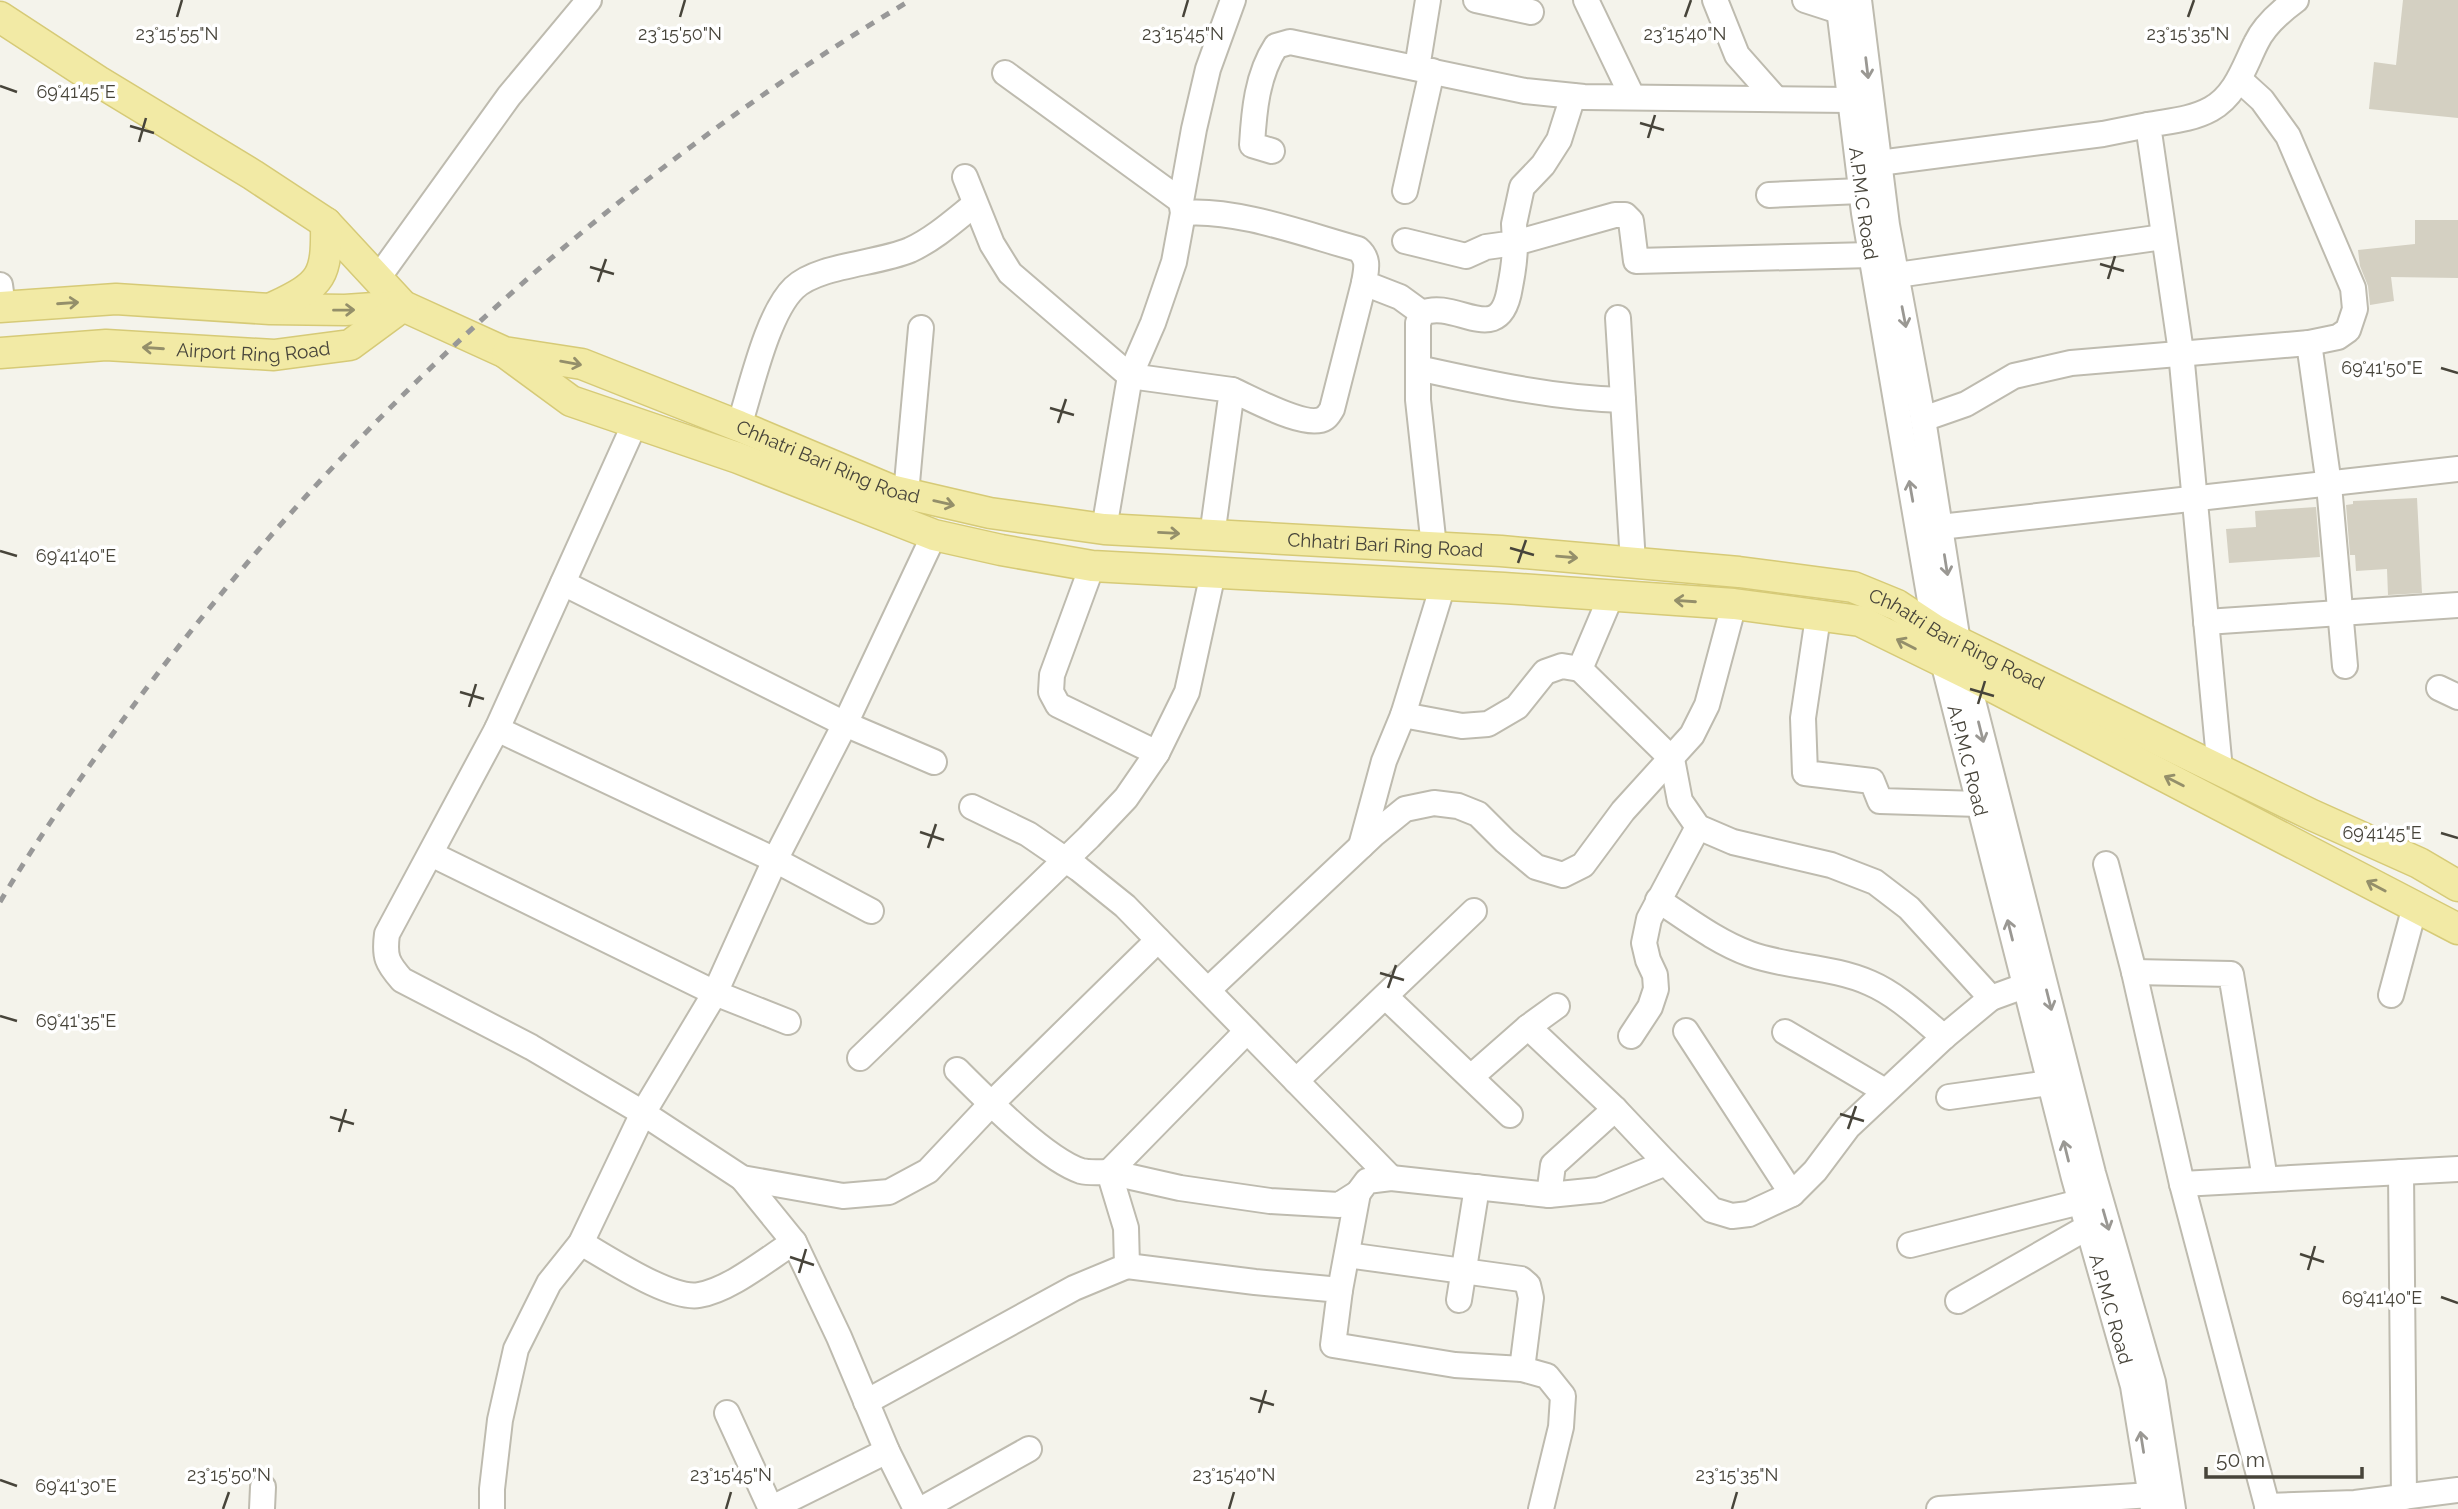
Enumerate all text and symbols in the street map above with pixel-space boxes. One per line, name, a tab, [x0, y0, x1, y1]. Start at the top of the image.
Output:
text: 23°15'55"N	[136, 23, 218, 44]
text: 23°15'50"N	[638, 23, 722, 44]
text: 23°15'45"N	[1142, 23, 1224, 44]
text: 23°15'40"N	[1644, 23, 1726, 44]
text: 23°15'35"N	[2147, 23, 2229, 44]
one-way arrow	[1861, 56, 1874, 79]
text: 69°41'45"E	[36, 81, 116, 102]
street label: A.P.M.C Road	[1845, 146, 1883, 261]
one-way arrow	[56, 296, 79, 309]
one-way arrow	[332, 303, 355, 316]
one-way arrow	[1898, 305, 1912, 328]
street label: Airport Ring Road	[176, 337, 332, 367]
one-way arrow	[142, 341, 164, 354]
one-way arrow	[559, 357, 582, 370]
text: 69°41'50"E	[2341, 357, 2423, 378]
street label: Chhatri Bari Ring Road	[733, 415, 922, 507]
one-way arrow	[1904, 480, 1917, 503]
one-way arrow	[932, 497, 955, 510]
one-way arrow	[1157, 527, 1180, 540]
street label: Chhatri Bari Ring Road	[1287, 528, 1484, 561]
text: 69°41'40"E	[36, 545, 116, 566]
one-way arrow	[1556, 551, 1578, 564]
one-way arrow	[1940, 553, 1953, 576]
street label: Chhatri Bari Ring Road	[1866, 584, 2048, 694]
one-way arrow	[1675, 594, 1697, 607]
one-way arrow	[1896, 637, 1917, 651]
street label: A.P.M.C Road	[1943, 703, 1993, 818]
one-way arrow	[1975, 720, 1988, 743]
one-way arrow	[2164, 774, 2185, 787]
text: 69°41'45"E	[2342, 822, 2422, 843]
one-way arrow	[2366, 879, 2387, 892]
one-way arrow	[2003, 919, 2016, 942]
one-way arrow	[2043, 988, 2056, 1011]
text: 69°41'35"E	[36, 1010, 116, 1031]
one-way arrow	[2059, 1140, 2072, 1162]
one-way arrow	[2101, 1209, 2114, 1231]
street label: A.P.M.C Road	[2085, 1251, 2137, 1367]
text: 69°41'40"E	[2342, 1287, 2422, 1308]
one-way arrow	[2135, 1431, 2148, 1453]
scale bar	[2206, 1436, 2362, 1480]
text: 50 m	[2216, 1447, 2265, 1472]
text: 23°15'50"N	[187, 1464, 271, 1485]
text: 23°15'45"N	[690, 1464, 772, 1485]
text: 23°15'40"N	[1193, 1464, 1275, 1485]
text: 23°15'35"N	[1696, 1464, 1778, 1485]
text: 69°41'30"E	[35, 1475, 117, 1496]

